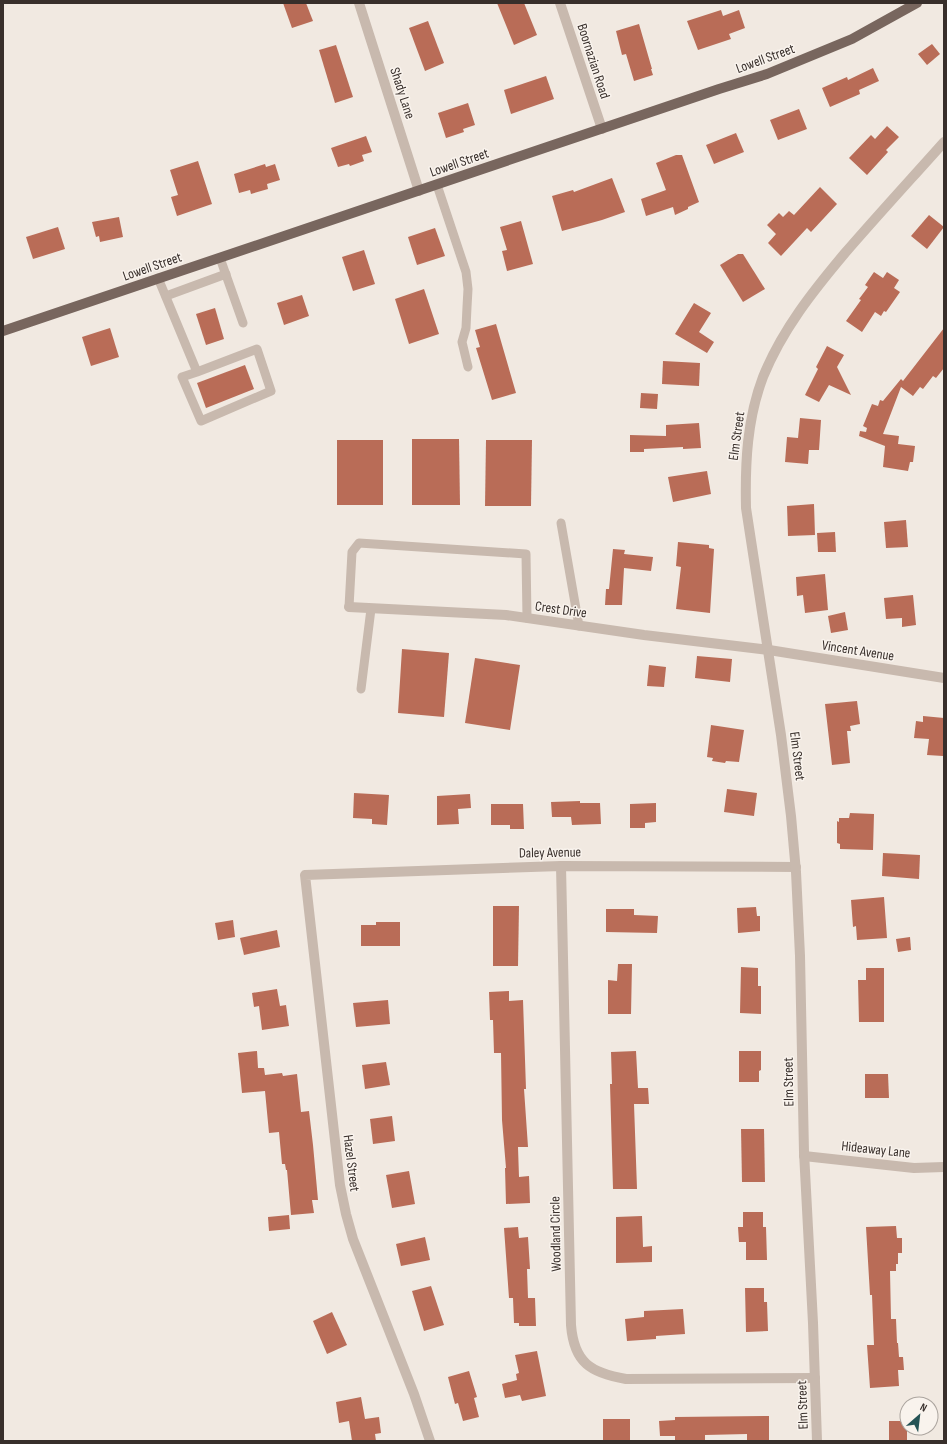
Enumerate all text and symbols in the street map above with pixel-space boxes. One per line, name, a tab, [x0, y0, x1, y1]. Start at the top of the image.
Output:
street label: Boornazian Road	[573, 22, 614, 101]
street label: Lowell Street	[734, 40, 797, 77]
street label: Shady Lane	[386, 65, 419, 121]
street label: Lowell Street	[427, 144, 491, 180]
street label: Lowell Street	[120, 248, 184, 284]
street label: Elm Street	[725, 411, 748, 462]
street label: Crest Drive	[534, 597, 588, 622]
street label: Vincent Avenue	[821, 636, 895, 665]
street label: Elm Street	[786, 731, 809, 781]
street label: Daley Avenue	[519, 843, 581, 862]
street label: Elm Street	[780, 1057, 797, 1107]
street label: Hazel Street	[340, 1134, 363, 1193]
street label: Hideaway Lane	[841, 1137, 911, 1162]
street label: Woodland Circle	[546, 1196, 565, 1272]
street label: Elm Street	[793, 1380, 812, 1430]
north arrow	[899, 1396, 939, 1436]
text: N	[918, 1400, 929, 1415]

